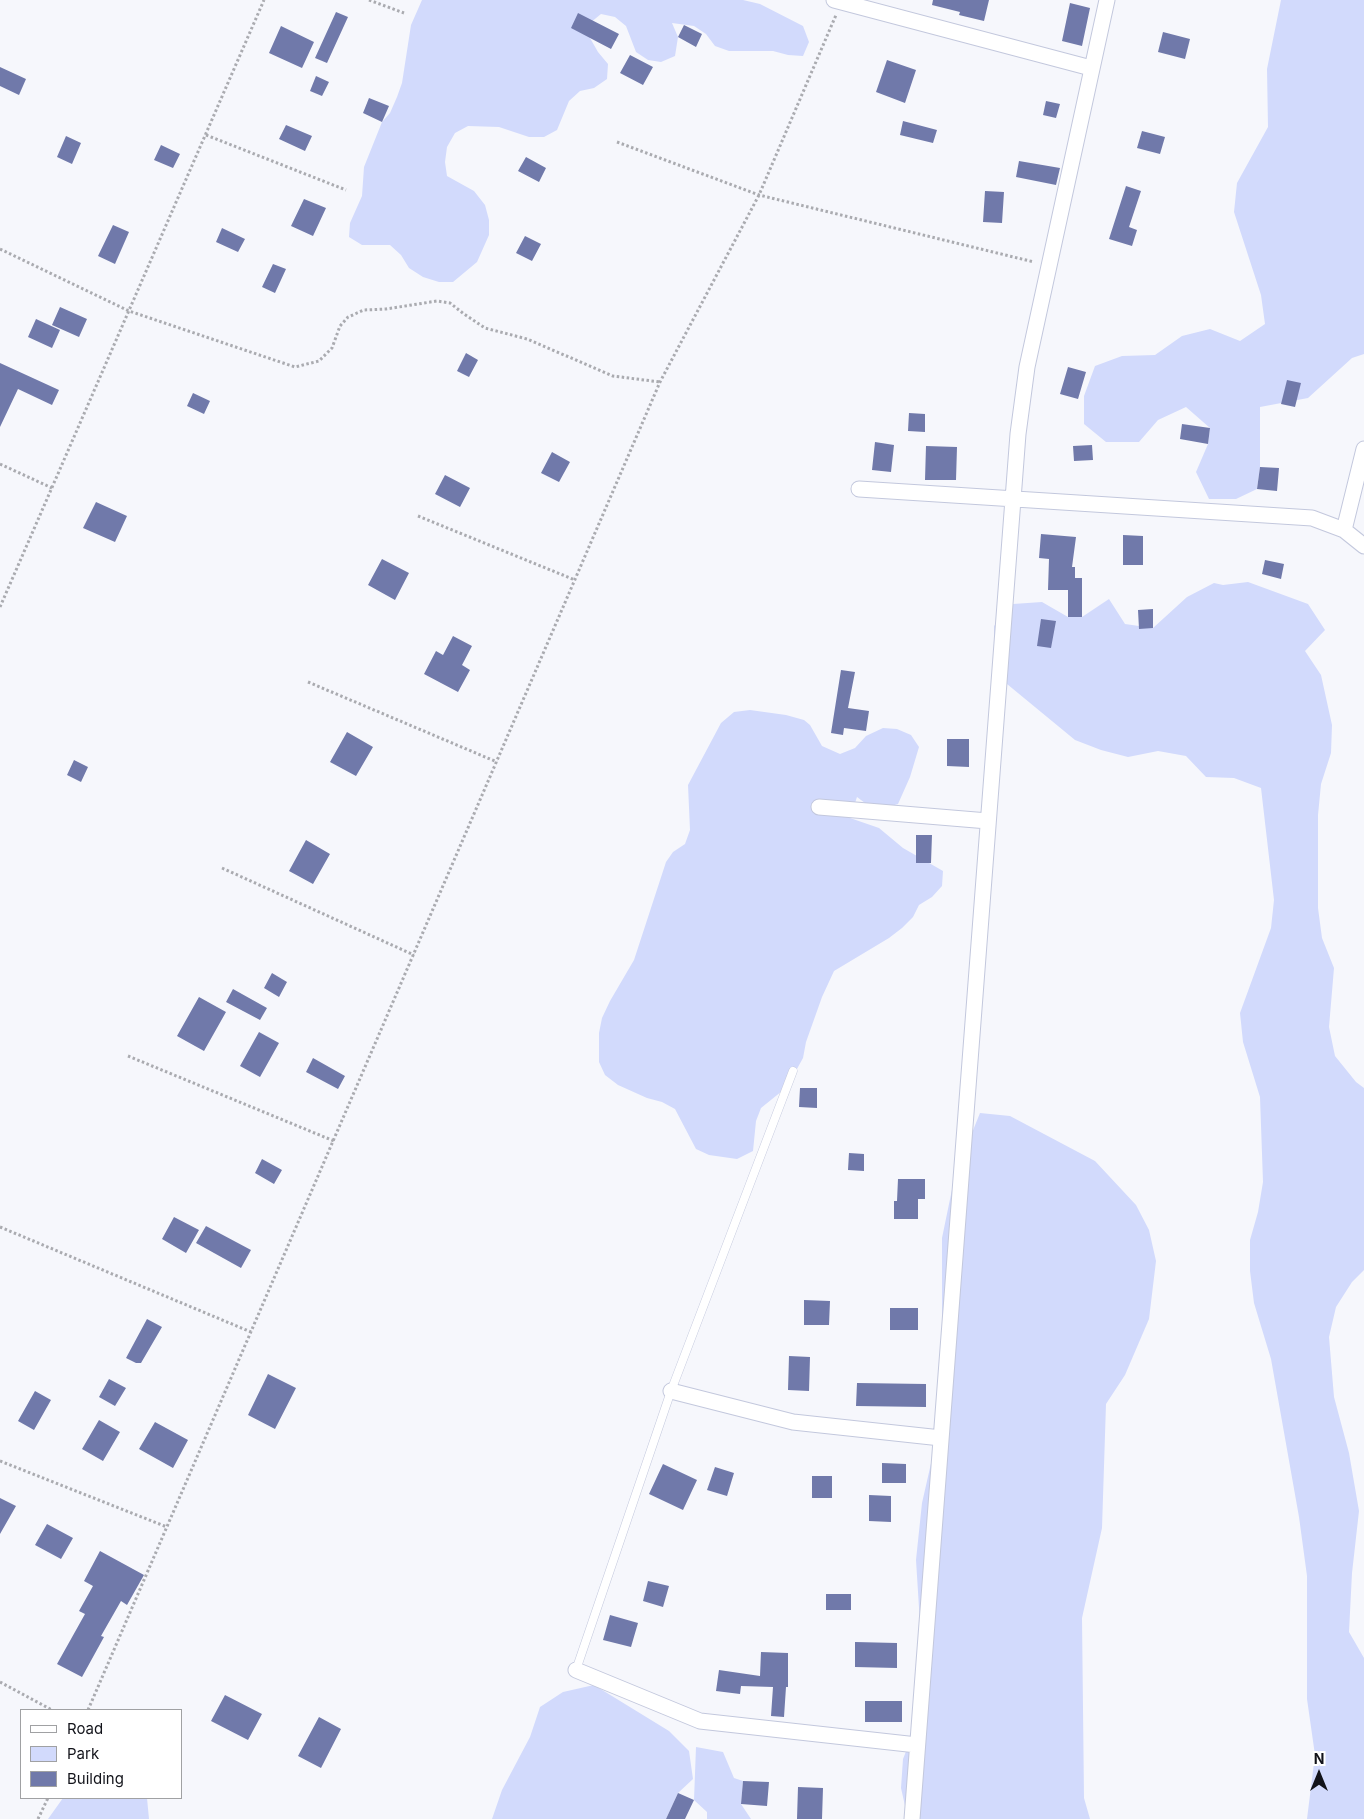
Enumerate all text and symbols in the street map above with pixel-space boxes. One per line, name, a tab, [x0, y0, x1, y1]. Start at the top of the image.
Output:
legend	[20, 1709, 182, 1799]
text: Road	[67, 1719, 103, 1738]
text: Park	[67, 1744, 99, 1763]
north arrow	[1294, 1749, 1344, 1799]
text: N	[1314, 1750, 1324, 1767]
text: Building	[67, 1769, 124, 1788]

